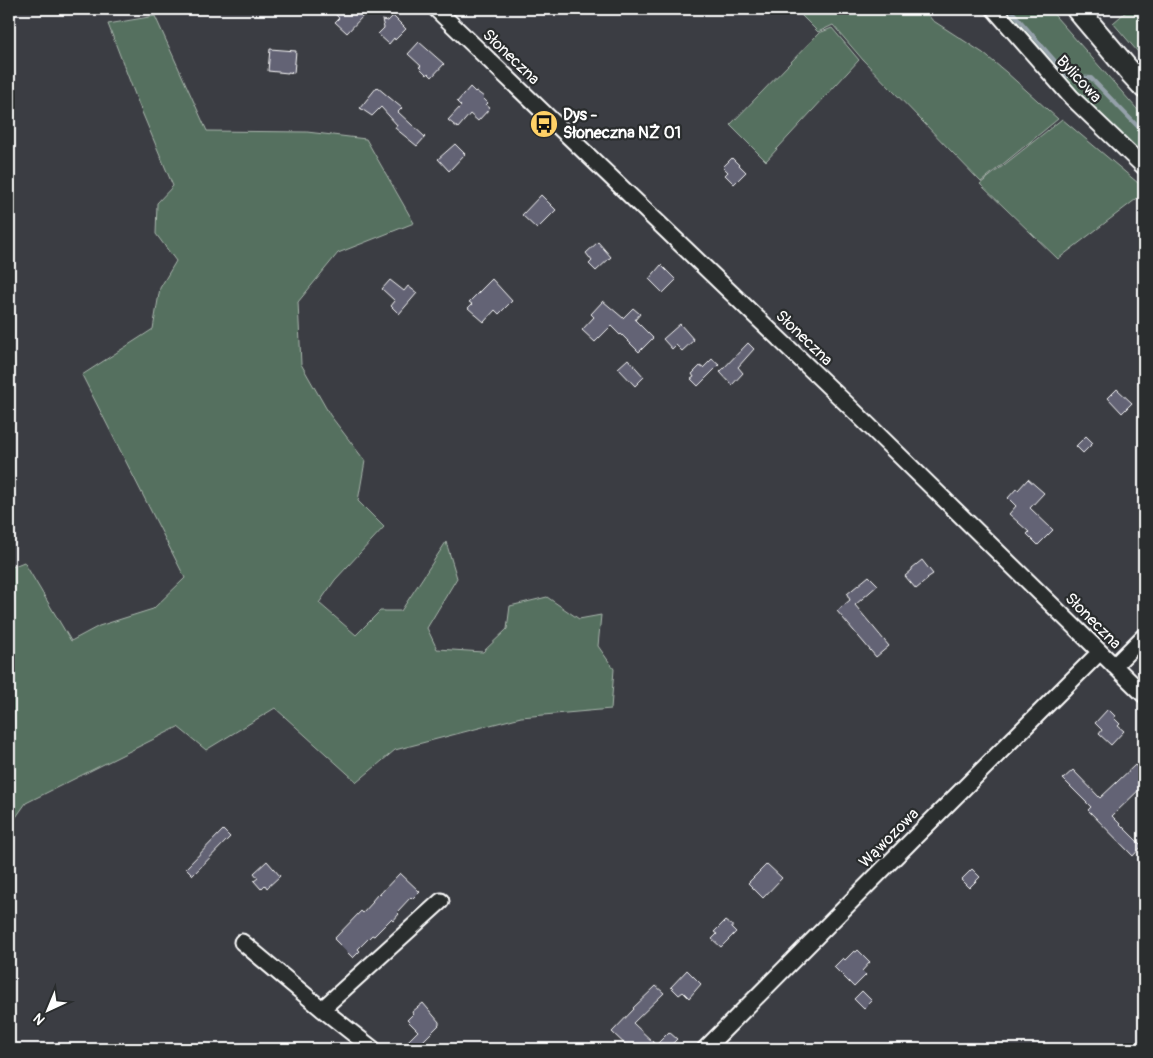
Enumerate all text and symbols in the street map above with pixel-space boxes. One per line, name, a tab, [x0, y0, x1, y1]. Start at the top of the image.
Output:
street label: Słoneczna	[478, 25, 544, 89]
street label: Bylicowa	[1052, 51, 1106, 107]
place label: Dys - Słoneczna NŻ 01	[563, 105, 681, 143]
bus stop icon: Dys - Słoneczna NŻ 01	[529, 109, 559, 139]
street label: Słoneczna	[771, 306, 837, 370]
street label: Słoneczna	[1061, 589, 1125, 653]
street label: Wąwozowa	[855, 804, 923, 872]
north arrow	[22, 986, 72, 1036]
text: N	[30, 1010, 49, 1028]

